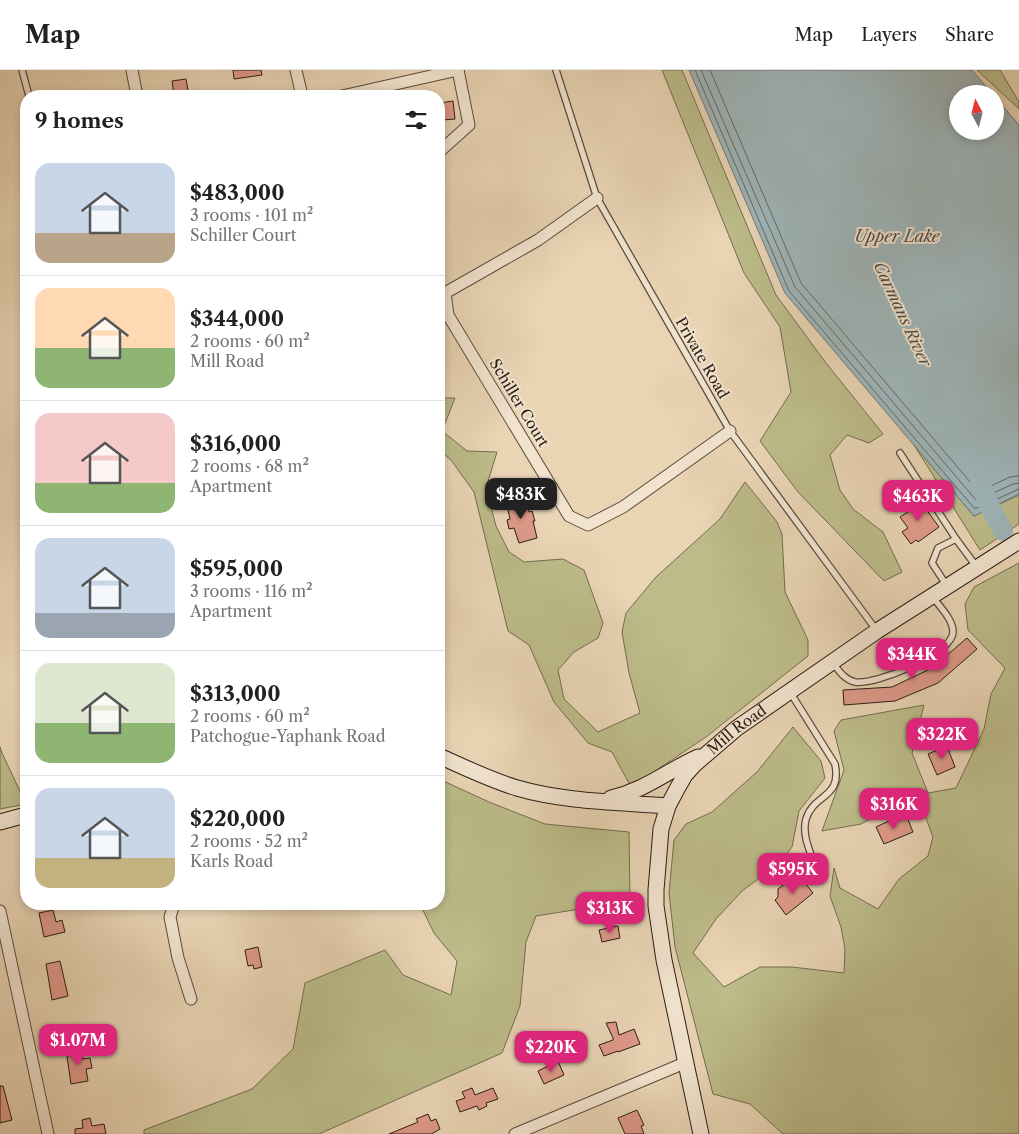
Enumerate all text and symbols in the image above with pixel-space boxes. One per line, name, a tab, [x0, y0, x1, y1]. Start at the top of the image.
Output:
text: Map	[25, 20, 80, 49]
text: Map	[795, 24, 833, 46]
text: Layers	[861, 24, 917, 46]
text: Share	[945, 24, 994, 46]
north arrow	[949, 85, 1004, 140]
map controls	[949, 85, 1004, 140]
icon: filters	[402, 106, 430, 134]
text: 9 homes	[35, 108, 124, 133]
text: $483,000	[190, 180, 285, 205]
icon: home	[75, 183, 135, 243]
text: 3 rooms · 101 m²	[190, 205, 313, 225]
text: Schiller Court	[190, 225, 296, 245]
water label: Upper Lake	[855, 226, 941, 246]
water label: Carmans River	[870, 258, 937, 371]
text: $344,000	[190, 306, 284, 331]
icon: home	[75, 308, 135, 368]
street label: Private Road	[671, 314, 733, 402]
text: 2 rooms · 60 m²	[190, 331, 310, 351]
text: Mill Road	[190, 351, 264, 371]
street label: Schiller Court	[486, 355, 554, 451]
text: $316,000	[190, 431, 281, 456]
icon: home	[75, 433, 135, 493]
text: 2 rooms · 68 m²	[190, 456, 309, 476]
text: Apartment	[190, 476, 272, 496]
pin: $483K	[486, 478, 556, 520]
pin: $463K	[883, 480, 953, 522]
text: $483K	[496, 484, 546, 504]
text: $463K	[893, 486, 943, 506]
text: $595,000	[190, 556, 283, 581]
icon: home	[75, 558, 135, 618]
text: 3 rooms · 116 m²	[190, 581, 313, 601]
text: Apartment	[190, 601, 272, 621]
pin: $344K	[877, 638, 947, 680]
text: $344K	[887, 644, 937, 664]
text: $313,000	[190, 681, 281, 706]
icon: home	[75, 683, 135, 743]
street label: Mill Road	[703, 701, 770, 758]
text: 2 rooms · 60 m²	[190, 706, 310, 726]
pin: $322K	[907, 718, 977, 760]
text: $322K	[917, 724, 967, 744]
text: Patchogue-Yaphank Road	[190, 726, 385, 746]
pin: $316K	[859, 788, 929, 830]
text: $316K	[870, 794, 918, 814]
text: $220,000	[190, 806, 285, 831]
icon: home	[75, 808, 135, 868]
text: 2 rooms · 52 m²	[190, 831, 308, 851]
text: Karls Road	[190, 851, 273, 871]
pin: $595K	[758, 852, 828, 895]
text: $595K	[769, 859, 817, 879]
pin: $313K	[575, 892, 645, 934]
text: $313K	[587, 898, 634, 918]
pin: $1.07M	[37, 1024, 119, 1066]
text: $1.07M	[50, 1030, 106, 1050]
pin: $220K	[516, 1030, 586, 1073]
text: $220K	[526, 1037, 576, 1057]

